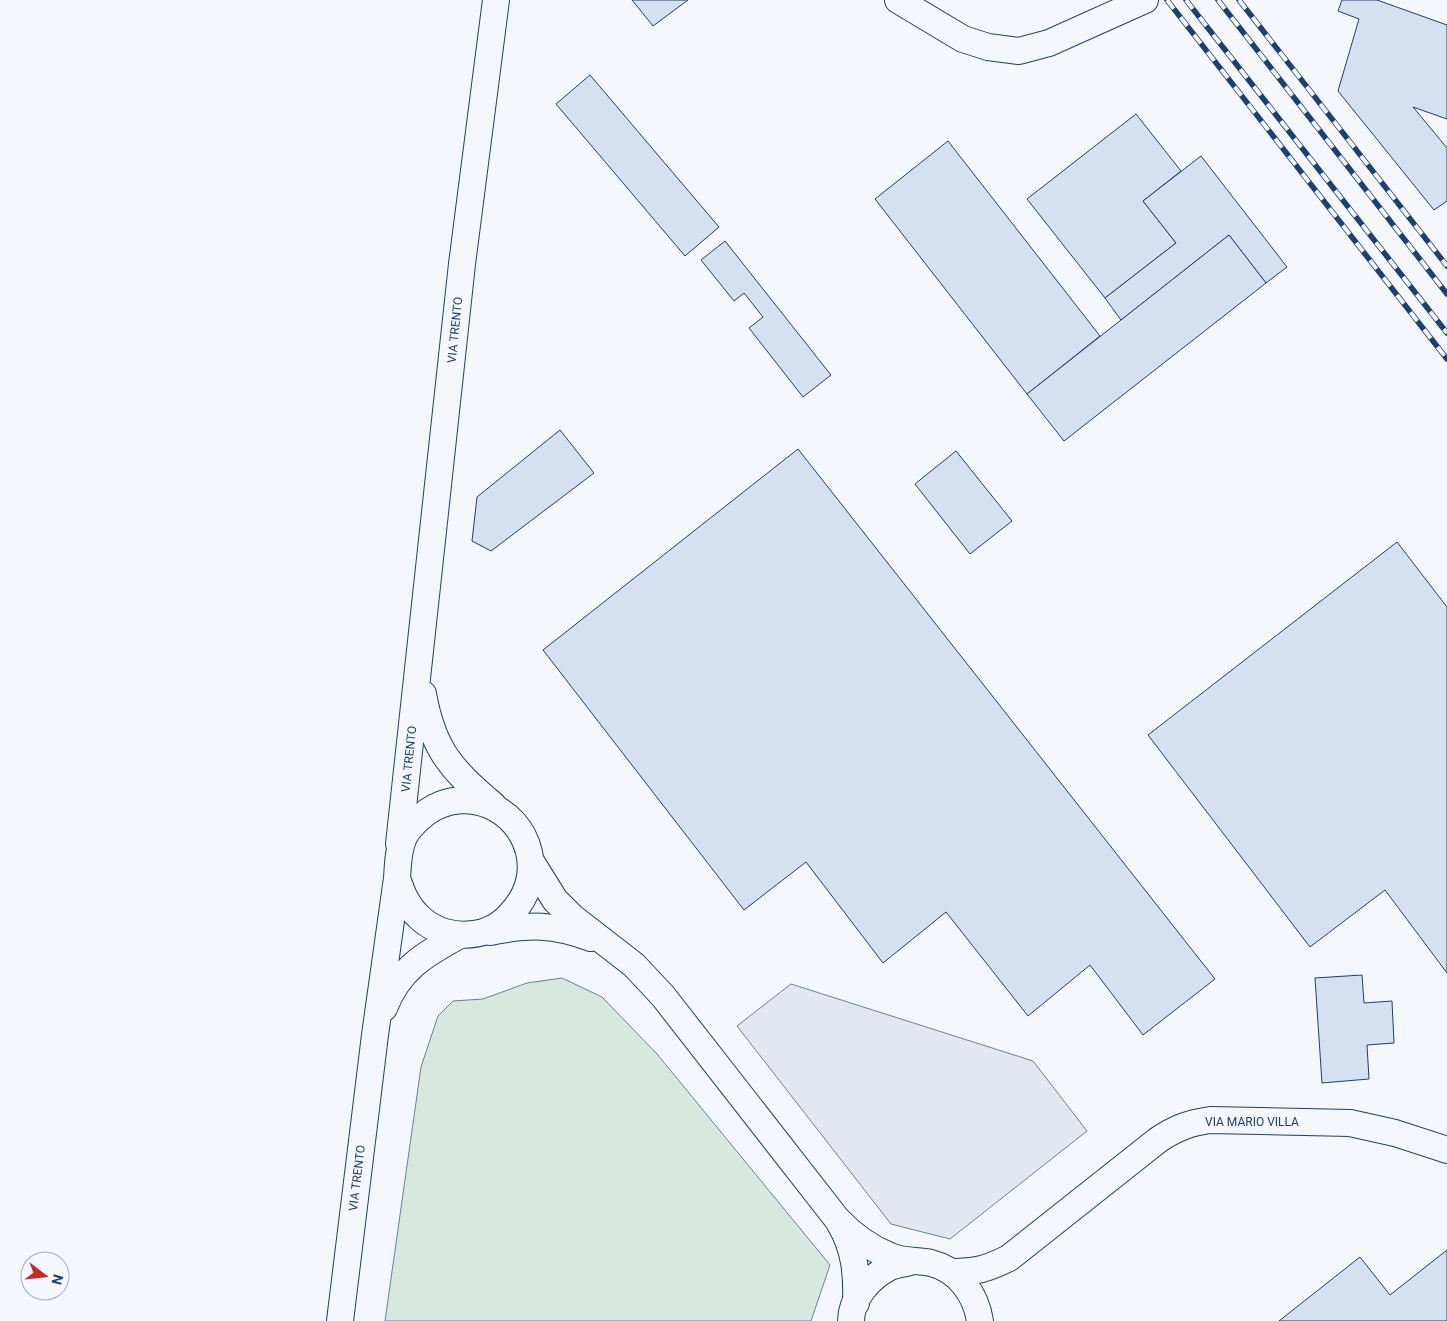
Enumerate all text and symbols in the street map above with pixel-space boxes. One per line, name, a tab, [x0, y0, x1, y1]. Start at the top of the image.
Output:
street label: VIA TRENTO	[445, 296, 465, 364]
street label: VIA TRENTO	[399, 725, 419, 793]
street label: VIA MARIO VILLA	[1205, 1115, 1299, 1129]
street label: VIA TRENTO	[346, 1144, 368, 1212]
north arrow	[20, 1251, 70, 1301]
text: N	[48, 1273, 67, 1287]

